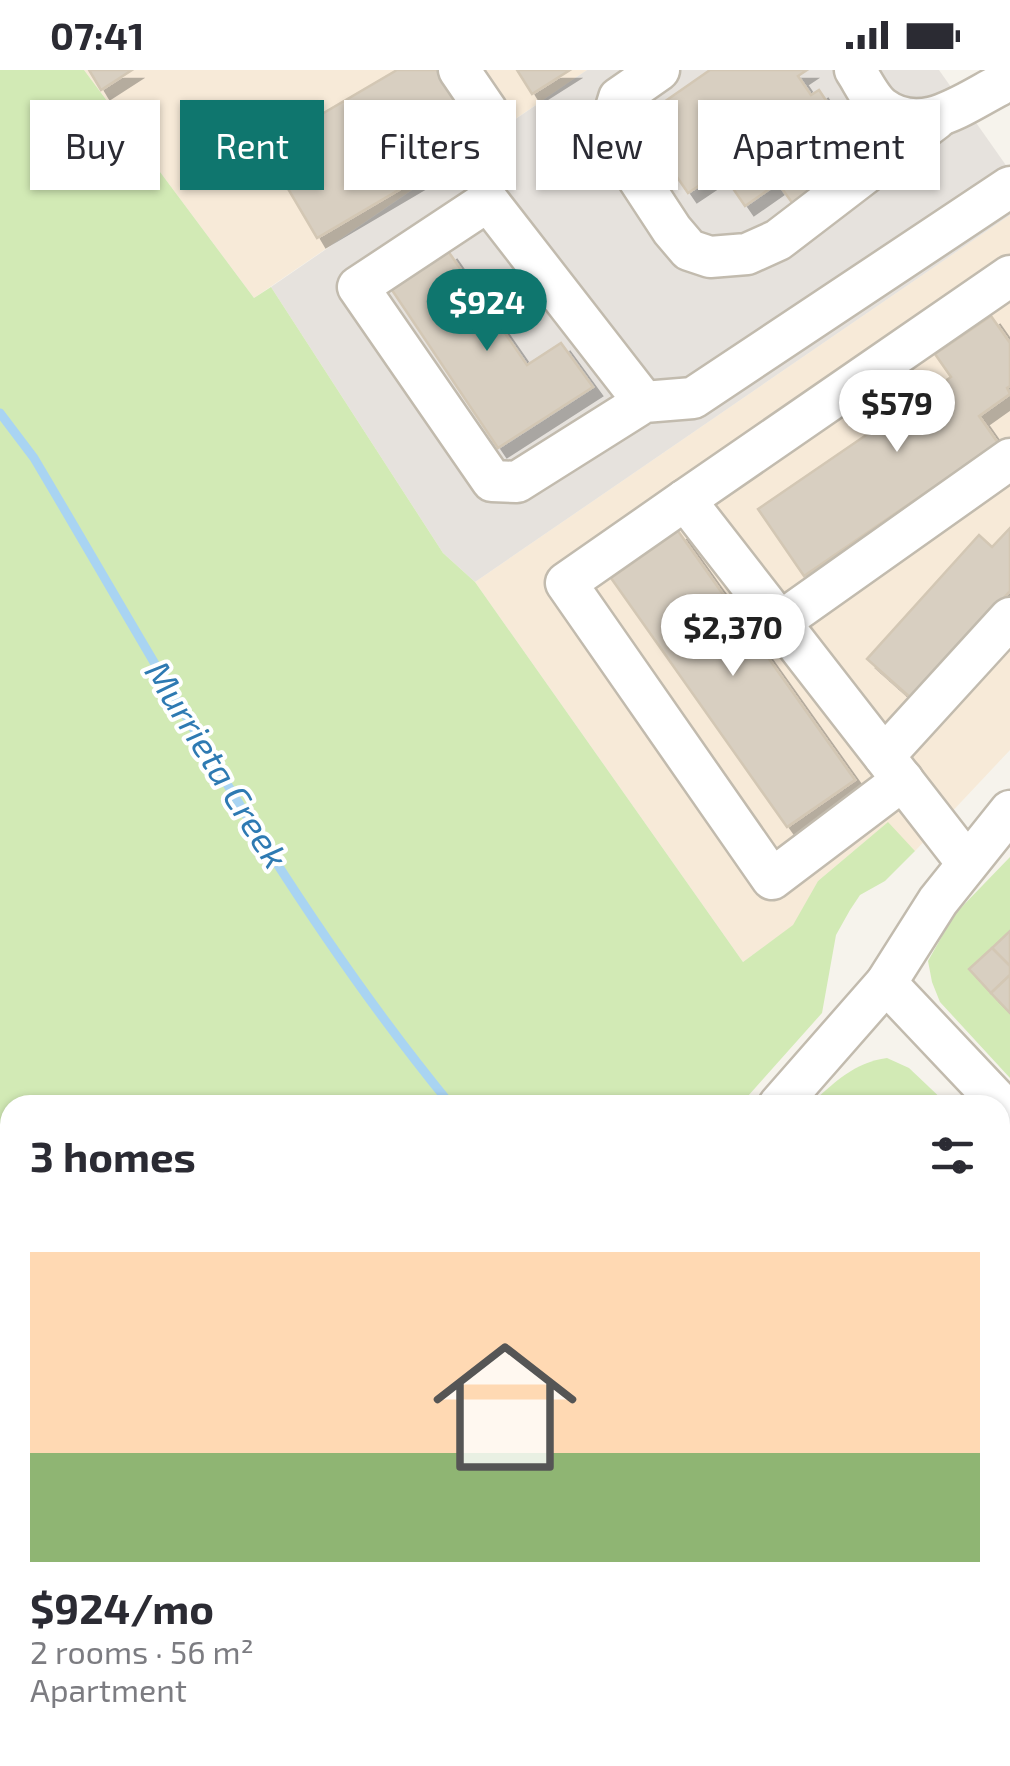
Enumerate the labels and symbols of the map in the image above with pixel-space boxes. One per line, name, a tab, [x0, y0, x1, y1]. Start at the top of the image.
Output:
pin: $924	[428, 269, 546, 354]
pin: $579	[838, 370, 956, 455]
pin: $2,370	[652, 594, 814, 679]
water label: Murrieta Creek	[138, 653, 298, 875]

